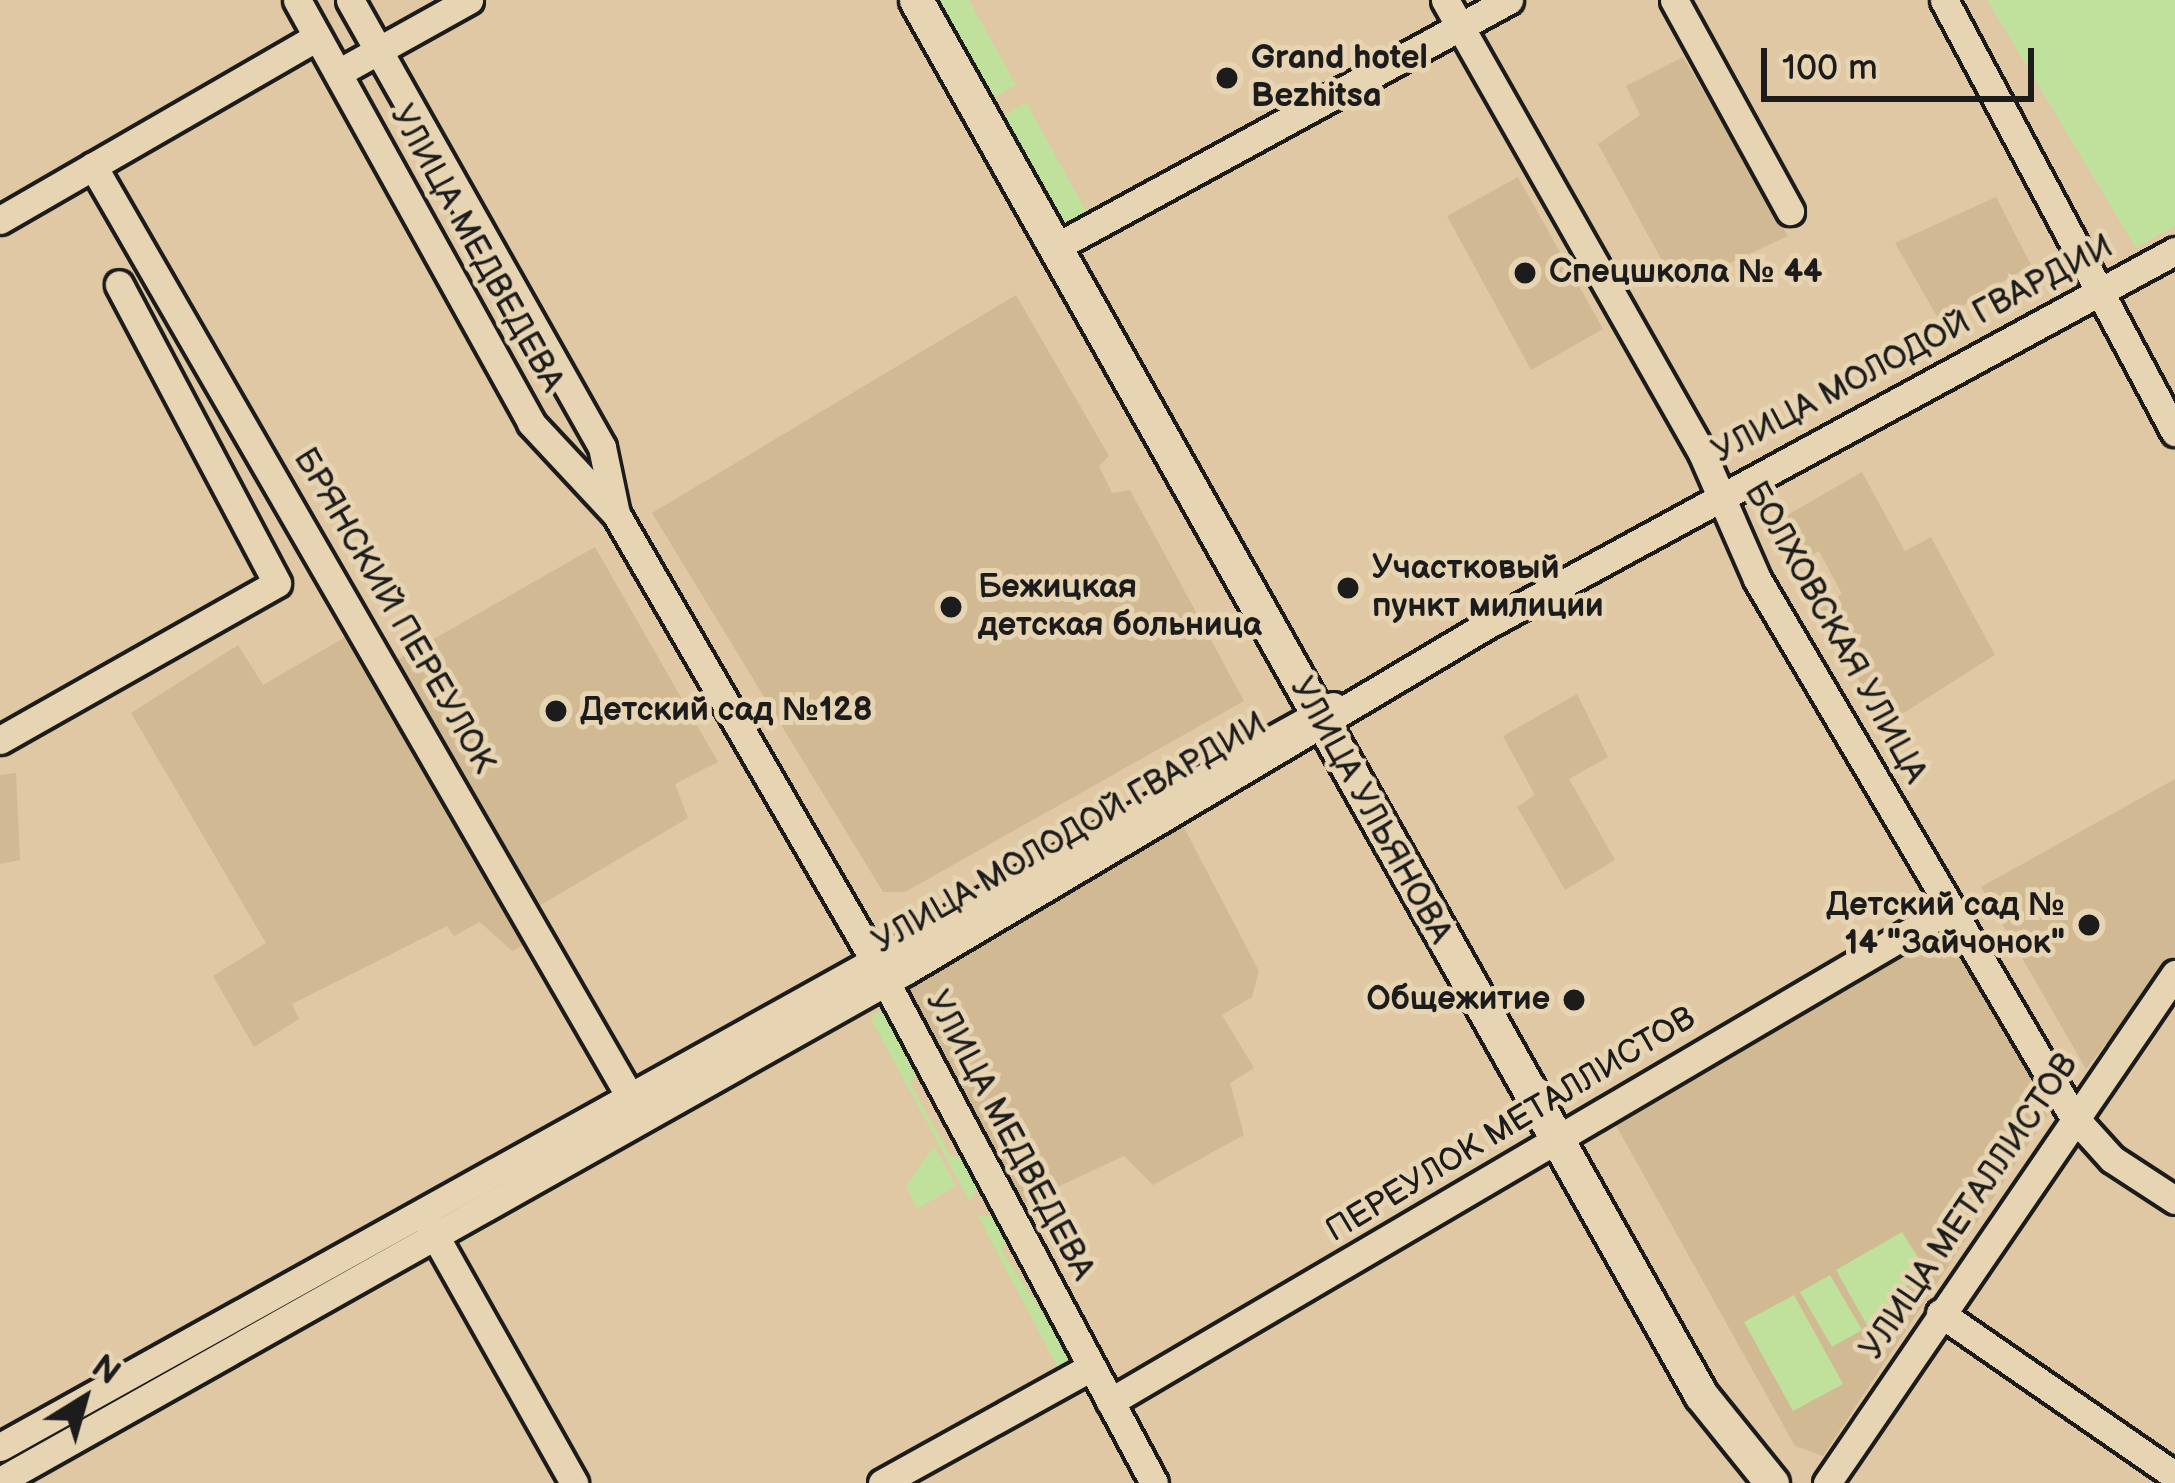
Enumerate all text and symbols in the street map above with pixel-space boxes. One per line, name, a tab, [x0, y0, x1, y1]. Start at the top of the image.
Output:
scale bar	[1767, 24, 2040, 98]
place label: Grand hotel Bezhitsa	[1251, 39, 1428, 117]
text: 100 m	[1782, 47, 1878, 90]
marker: Grand hotel Bezhitsa	[1214, 65, 1240, 91]
street label: УЛИЦА МЕДВЕДЕВА	[381, 99, 571, 399]
street label: УЛИЦА МОЛОДОЙ ГВАРДИИ	[1706, 227, 2120, 473]
place label: Спецшкола № 44	[1549, 253, 1823, 293]
marker: Спецшкола № 44	[1512, 260, 1538, 286]
street label: БРЯНСКИЙ ПЕРЕУЛОК	[285, 442, 503, 780]
street label: БОЛХОВСКАЯ УЛИЦА	[1736, 475, 1934, 791]
place label: Участковый пункт милиции	[1372, 549, 1604, 627]
place label: Бежицкая детская больница	[978, 568, 1262, 646]
marker: Участковый пункт милиции	[1335, 575, 1361, 601]
marker: Бежицкая детская больница	[935, 591, 967, 623]
street label: УЛИЦА УЛЬЯНОВА	[1281, 671, 1459, 951]
place label: Детский сад №128	[580, 691, 872, 731]
marker: Детский сад №128	[543, 698, 569, 724]
street label: УЛИЦА МОЛОДОЙ ГВАРДИИ	[866, 705, 1274, 963]
place label: Детский сад № 14 "Зайчонок"	[1826, 886, 2065, 964]
marker: Детский сад № 14 "Зайчонок"	[2076, 912, 2102, 938]
place label: Общежитие	[1366, 980, 1550, 1020]
street label: УЛИЦА МЕДВЕДЕВА	[916, 985, 1102, 1287]
marker: Общежитие	[1561, 987, 1587, 1013]
street label: ПЕРЕУЛОК МЕТАЛЛИСТОВ	[1319, 999, 1703, 1251]
street label: УЛИЦА МЕТАЛЛИСТОВ	[1853, 1047, 2087, 1367]
north arrow	[24, 1339, 144, 1459]
text: N	[84, 1347, 128, 1394]

